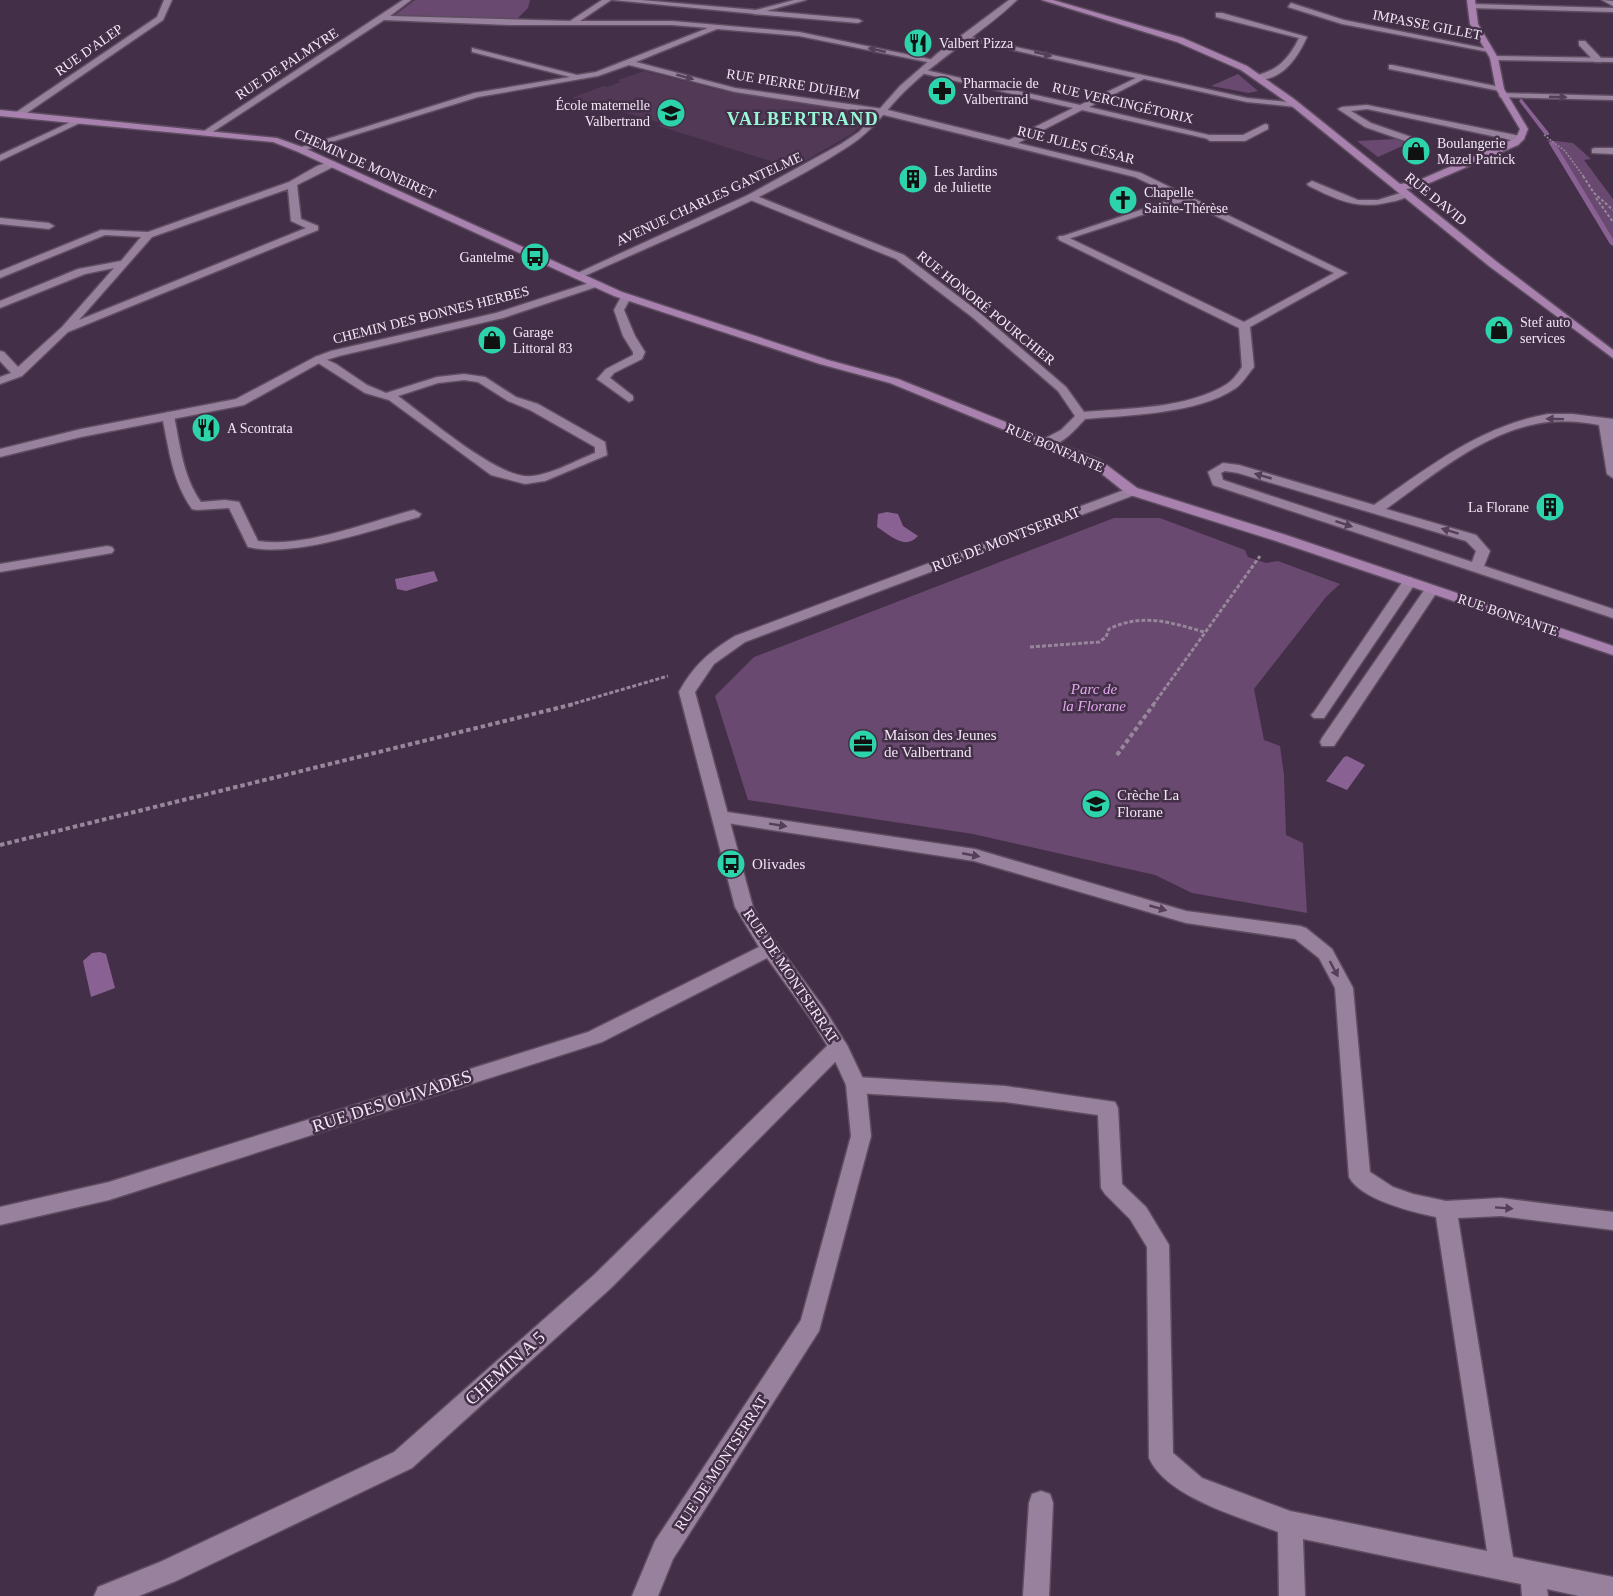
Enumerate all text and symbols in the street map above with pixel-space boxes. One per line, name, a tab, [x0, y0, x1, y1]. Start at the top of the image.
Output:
street label: IMPASSE GILLET	[1371, 7, 1483, 43]
street label: RUE D'ALEP	[52, 21, 126, 79]
street label: RUE DE PALMYRE	[233, 25, 341, 103]
restaurant icon: Valbert Pizza	[902, 27, 934, 59]
place label: Valbert Pizza	[939, 36, 1014, 51]
one-way arrow	[867, 45, 886, 54]
one-way arrow	[1033, 50, 1052, 59]
street label: RUE PIERRE DUHEM	[725, 66, 861, 102]
one-way arrow	[676, 73, 694, 83]
pharmacy icon: Pharmacie de Valbertrand	[926, 75, 958, 107]
place label: Pharmacie de Valbertrand	[963, 76, 1039, 107]
street label: RUE VERCINGÉTORIX	[1051, 78, 1195, 127]
one-way arrow	[1549, 92, 1568, 101]
place label: École maternelle Valbertrand	[556, 97, 650, 129]
school or university icon: École maternelle Valbertrand	[655, 97, 687, 129]
district label: VALBERTRAND	[727, 109, 879, 129]
street label: RUE JULES CÉSAR	[1016, 122, 1137, 167]
street label: CHEMIN DE MONEIRET	[292, 126, 438, 202]
shop icon: Boulangerie Mazel Patrick	[1400, 135, 1432, 167]
place label: Boulangerie Mazel Patrick	[1437, 136, 1515, 167]
street label: AVENUE CHARLES GANTELME	[614, 149, 804, 249]
building icon: Les Jardins de Juliette	[897, 163, 929, 195]
place label: Les Jardins de Juliette	[934, 164, 997, 195]
street label: RUE DAVID	[1402, 170, 1470, 228]
church icon: Chapelle Sainte-Thérèse	[1107, 184, 1139, 216]
place label: Chapelle Sainte-Thérèse	[1144, 185, 1228, 216]
bus stop icon: Gantelme	[519, 241, 551, 273]
street label: RUE HONORÉ POURCHIER	[914, 247, 1059, 369]
place label: Gantelme	[460, 250, 514, 265]
street label: CHEMIN DES BONNES HERBES	[331, 283, 531, 347]
shop icon: Stef auto services	[1483, 314, 1515, 346]
place label: Stef auto services	[1520, 315, 1570, 346]
shop icon: Garage Littoral 83	[476, 324, 508, 356]
place label: Garage Littoral 83	[513, 325, 573, 356]
restaurant icon: A Scontrata	[190, 412, 222, 444]
one-way arrow	[1545, 414, 1564, 424]
place label: A Scontrata	[227, 421, 293, 436]
street label: RUE BONFANTE	[1004, 421, 1106, 475]
one-way arrow	[1254, 471, 1272, 480]
building icon: La Florane	[1534, 491, 1566, 523]
place label: La Florane	[1468, 500, 1529, 515]
street label: RUE DE MONTSERRAT	[930, 503, 1082, 575]
one-way arrow	[1335, 520, 1353, 529]
one-way arrow	[1441, 526, 1459, 536]
street label: RUE BONFANTE	[1456, 591, 1560, 639]
park label: Parc de la Florane	[1062, 681, 1126, 714]
place label: Maison des Jeunes de Valbertrand	[884, 727, 997, 760]
office icon: Maison des Jeunes de Valbertrand	[847, 728, 879, 760]
place label: Crèche La Florane	[1117, 787, 1179, 820]
school or university icon: Crèche La Florane	[1080, 788, 1112, 820]
one-way arrow	[769, 821, 788, 830]
bus stop icon: Olivades	[715, 848, 747, 880]
one-way arrow	[962, 851, 981, 860]
place label: Olivades	[752, 856, 805, 872]
one-way arrow	[1149, 904, 1167, 914]
street label: RUE DE MONTSERRAT	[740, 906, 842, 1046]
one-way arrow	[1329, 961, 1339, 978]
street label: RUE DES OLIVADES	[310, 1066, 474, 1136]
one-way arrow	[1495, 1203, 1514, 1212]
street label: CHEMIN A 5	[461, 1327, 549, 1409]
street label: RUE DE MONTSERRAT	[671, 1393, 771, 1533]

